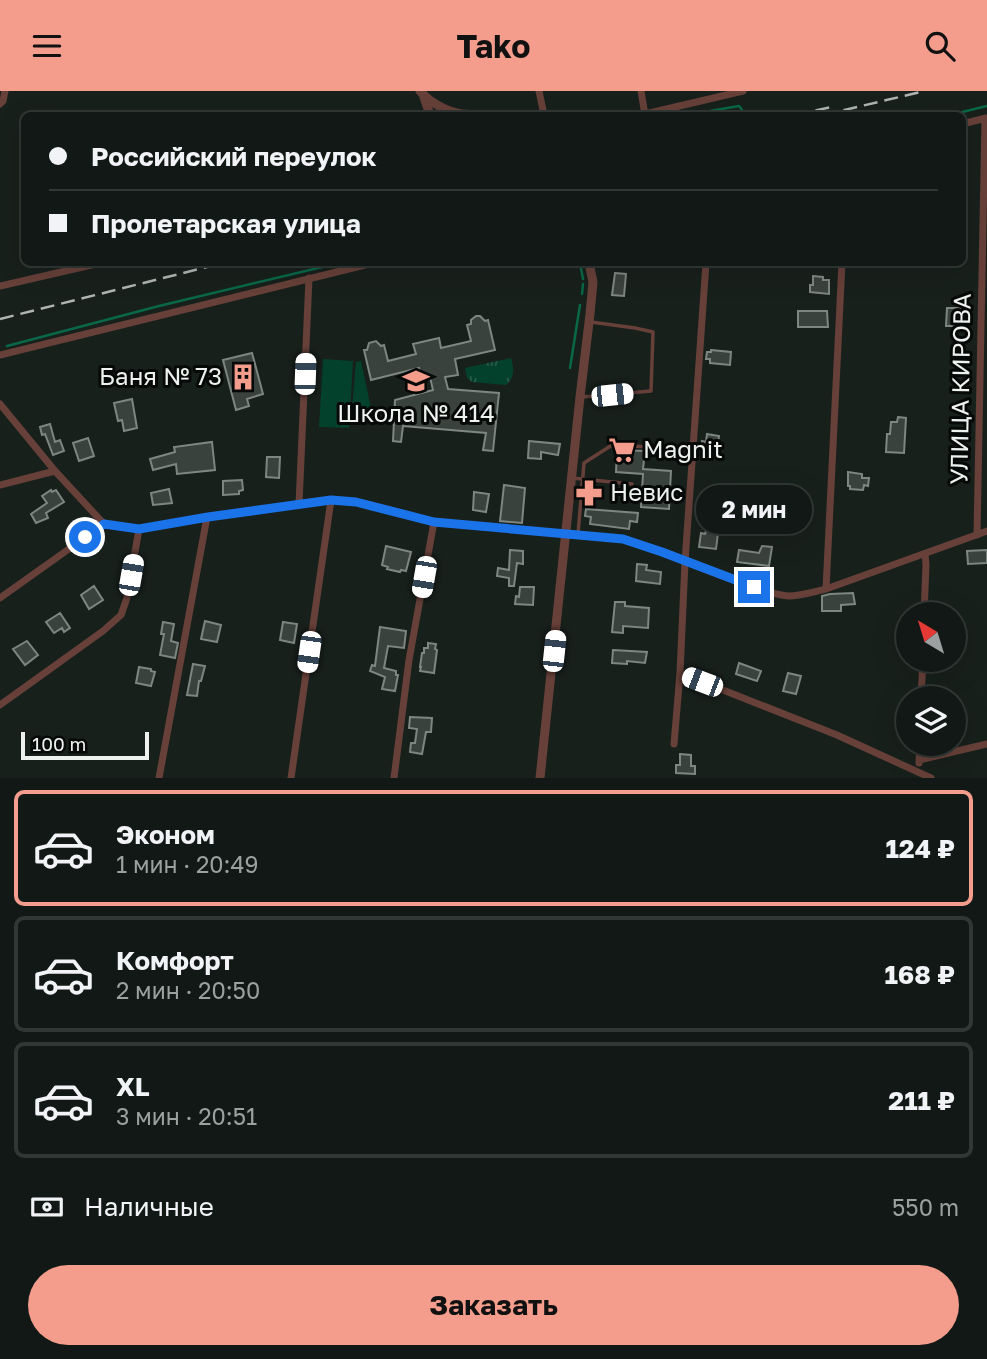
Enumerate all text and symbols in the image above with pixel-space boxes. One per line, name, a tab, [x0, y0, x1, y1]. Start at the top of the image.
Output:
icon: menu	[28, 27, 66, 65]
text: Tako	[457, 27, 530, 65]
icon: search	[921, 27, 959, 65]
text: Российский переулок	[91, 141, 377, 172]
text: Пролетарская улица	[91, 208, 361, 239]
street label: УЛИЦА КИРОВА	[943, 293, 976, 485]
car	[294, 353, 317, 395]
place label: Баня № 73	[99, 361, 222, 390]
building icon: Баня № 73	[228, 362, 258, 392]
school or university icon: Школа № 414	[401, 366, 431, 396]
car	[591, 382, 634, 408]
place label: Школа № 414	[337, 398, 495, 427]
place label: Magnit	[643, 434, 723, 463]
supermarket icon: Magnit	[607, 435, 637, 465]
place label: Невис	[610, 477, 683, 506]
pharmacy icon: Невис	[574, 478, 604, 508]
callout: 2 мин	[696, 485, 812, 535]
text: 2 мин	[722, 495, 786, 523]
route start	[69, 521, 101, 553]
car	[118, 552, 145, 598]
car	[411, 554, 438, 600]
route end	[738, 571, 770, 603]
north arrow	[896, 602, 966, 672]
map controls	[896, 602, 966, 756]
car	[542, 629, 567, 673]
car	[296, 630, 323, 674]
car	[679, 665, 726, 699]
button: layers	[896, 686, 966, 756]
scale bar	[21, 729, 149, 761]
text: 100 m	[32, 732, 86, 755]
icon: car	[32, 817, 95, 880]
text: Эконом	[116, 819, 215, 850]
text: 124 ₽	[885, 833, 955, 864]
text: 1 мин · 20:49	[116, 850, 258, 878]
icon: car	[32, 943, 95, 1006]
text: Комфорт	[116, 945, 234, 976]
text: 168 ₽	[884, 959, 955, 990]
text: 2 мин · 20:50	[116, 976, 260, 1004]
icon: car	[32, 1069, 95, 1132]
text: XL	[116, 1071, 150, 1102]
text: 211 ₽	[888, 1085, 955, 1116]
text: 3 мин · 20:51	[116, 1102, 257, 1130]
icon: cash	[28, 1188, 66, 1226]
text: Наличные	[84, 1191, 214, 1222]
text: 550 m	[892, 1193, 959, 1221]
button: Заказать	[28, 1265, 959, 1345]

